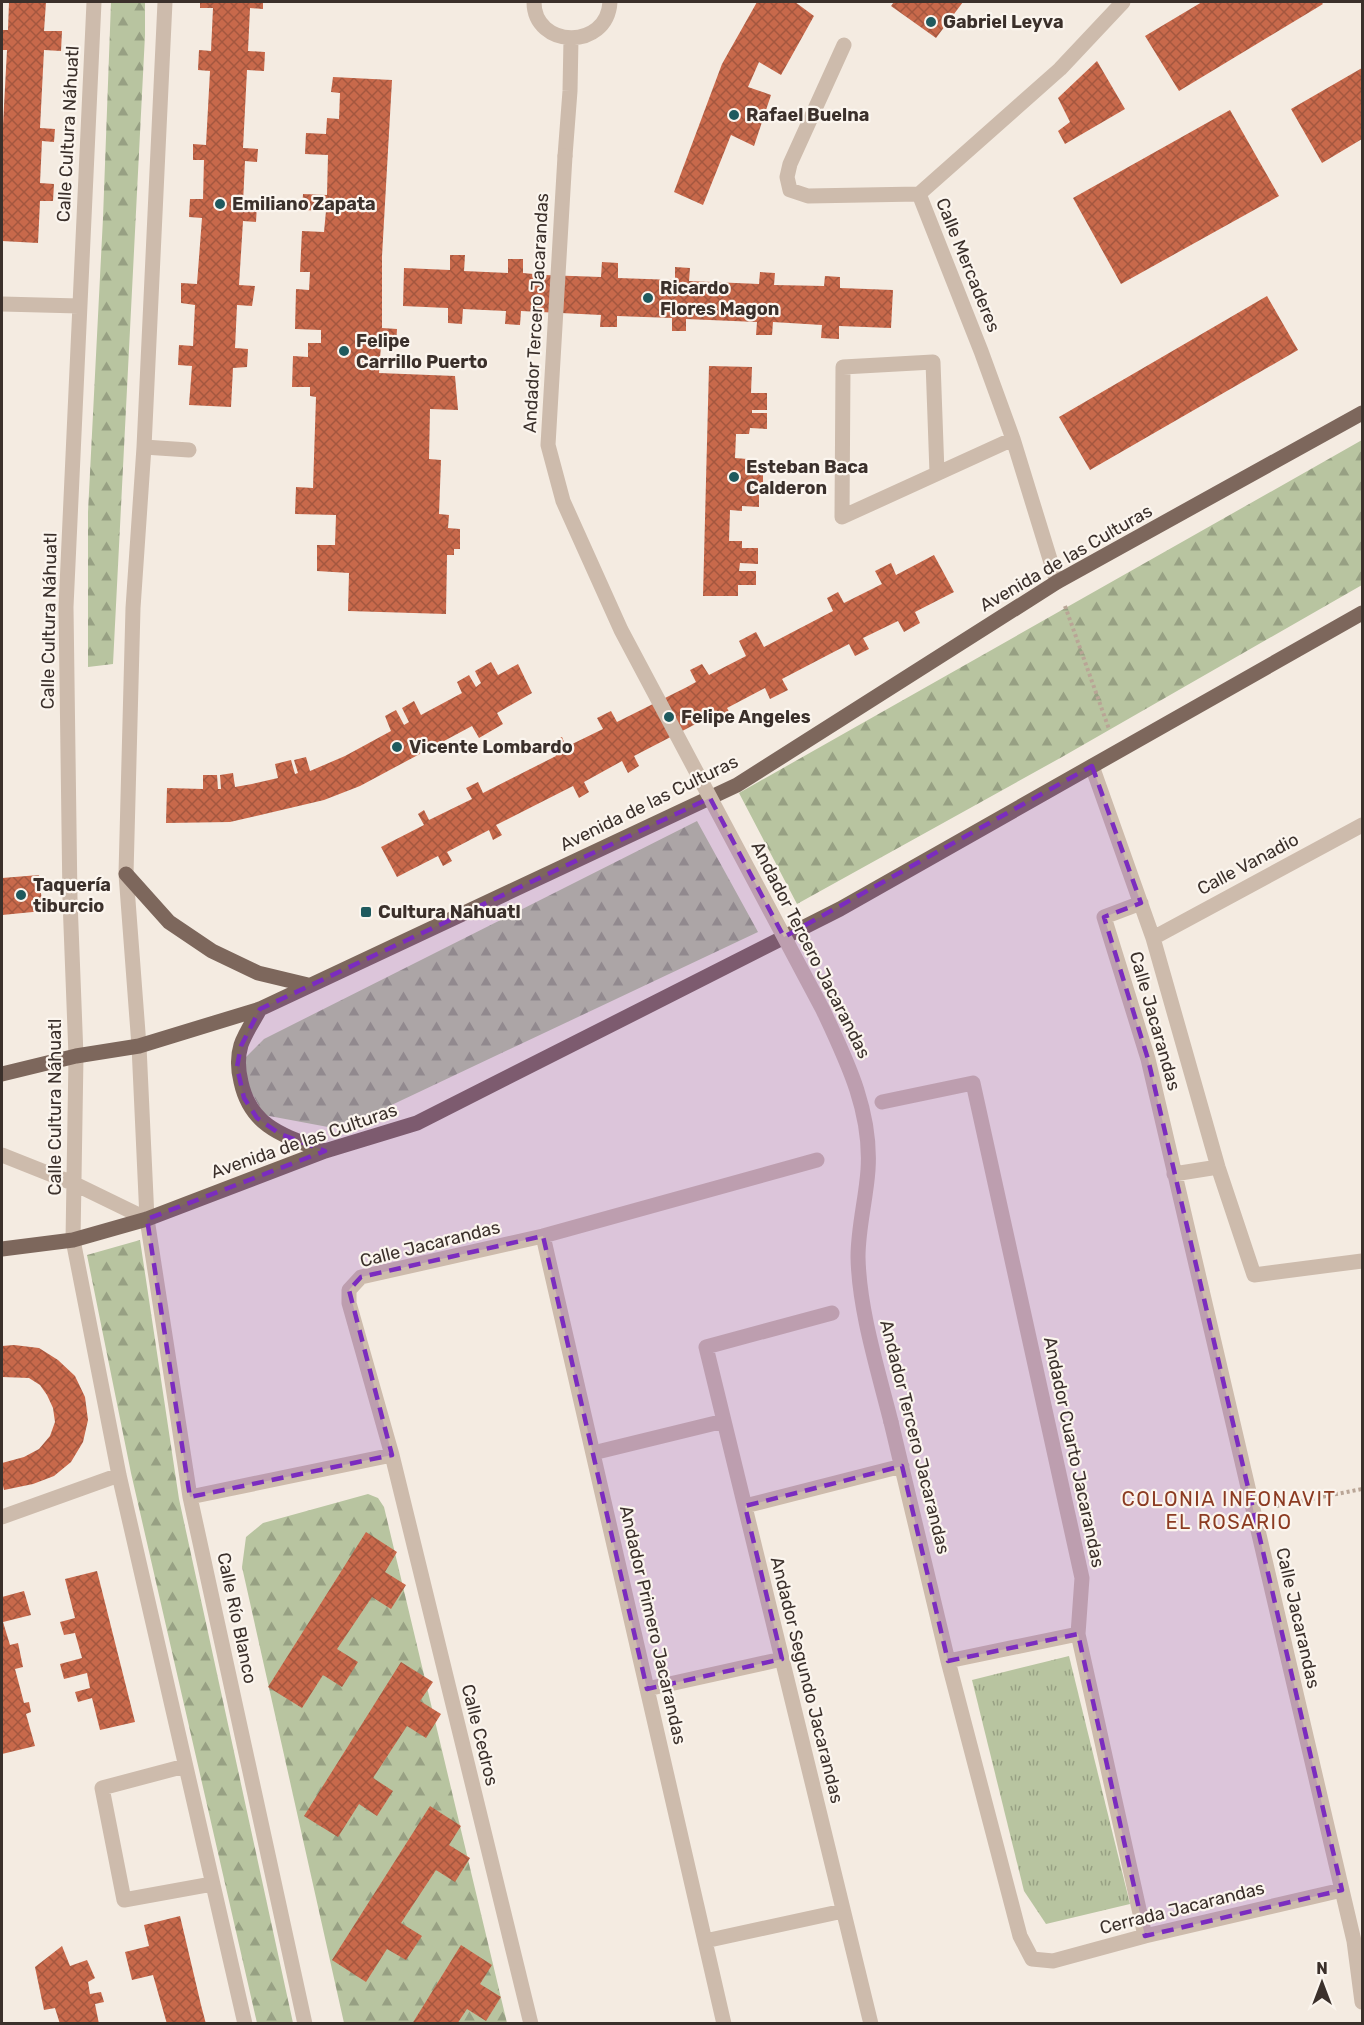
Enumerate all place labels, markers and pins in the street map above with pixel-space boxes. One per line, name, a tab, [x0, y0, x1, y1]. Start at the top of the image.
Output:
place label: Gabriel Leyva	[943, 11, 1064, 33]
marker: Gabriel Leyva	[924, 15, 938, 29]
place label: Rafael Buelna	[746, 104, 869, 126]
marker: Rafael Buelna	[727, 108, 741, 122]
place label: Emiliano Zapata	[232, 193, 376, 215]
marker: Emiliano Zapata	[213, 197, 227, 211]
place label: Ricardo Flores Magon	[660, 277, 779, 320]
marker: Ricardo Flores Magon	[641, 291, 655, 305]
place label: Felipe Carrillo Puerto	[356, 330, 488, 373]
marker: Felipe Carrillo Puerto	[337, 344, 351, 358]
place label: Esteban Baca Calderon	[746, 456, 868, 499]
marker: Esteban Baca Calderon	[727, 470, 741, 484]
place label: Felipe Angeles	[681, 706, 811, 728]
marker: Felipe Angeles	[662, 710, 676, 724]
place label: Vicente Lombardo	[409, 736, 573, 758]
marker: Vicente Lombardo	[390, 740, 404, 754]
place label: Taquería tiburcio	[33, 874, 111, 917]
marker: Taquería tiburcio	[14, 888, 28, 902]
place label: Cultura Nahuatl	[378, 901, 521, 923]
marker: Cultura Nahuatl	[359, 905, 373, 919]

